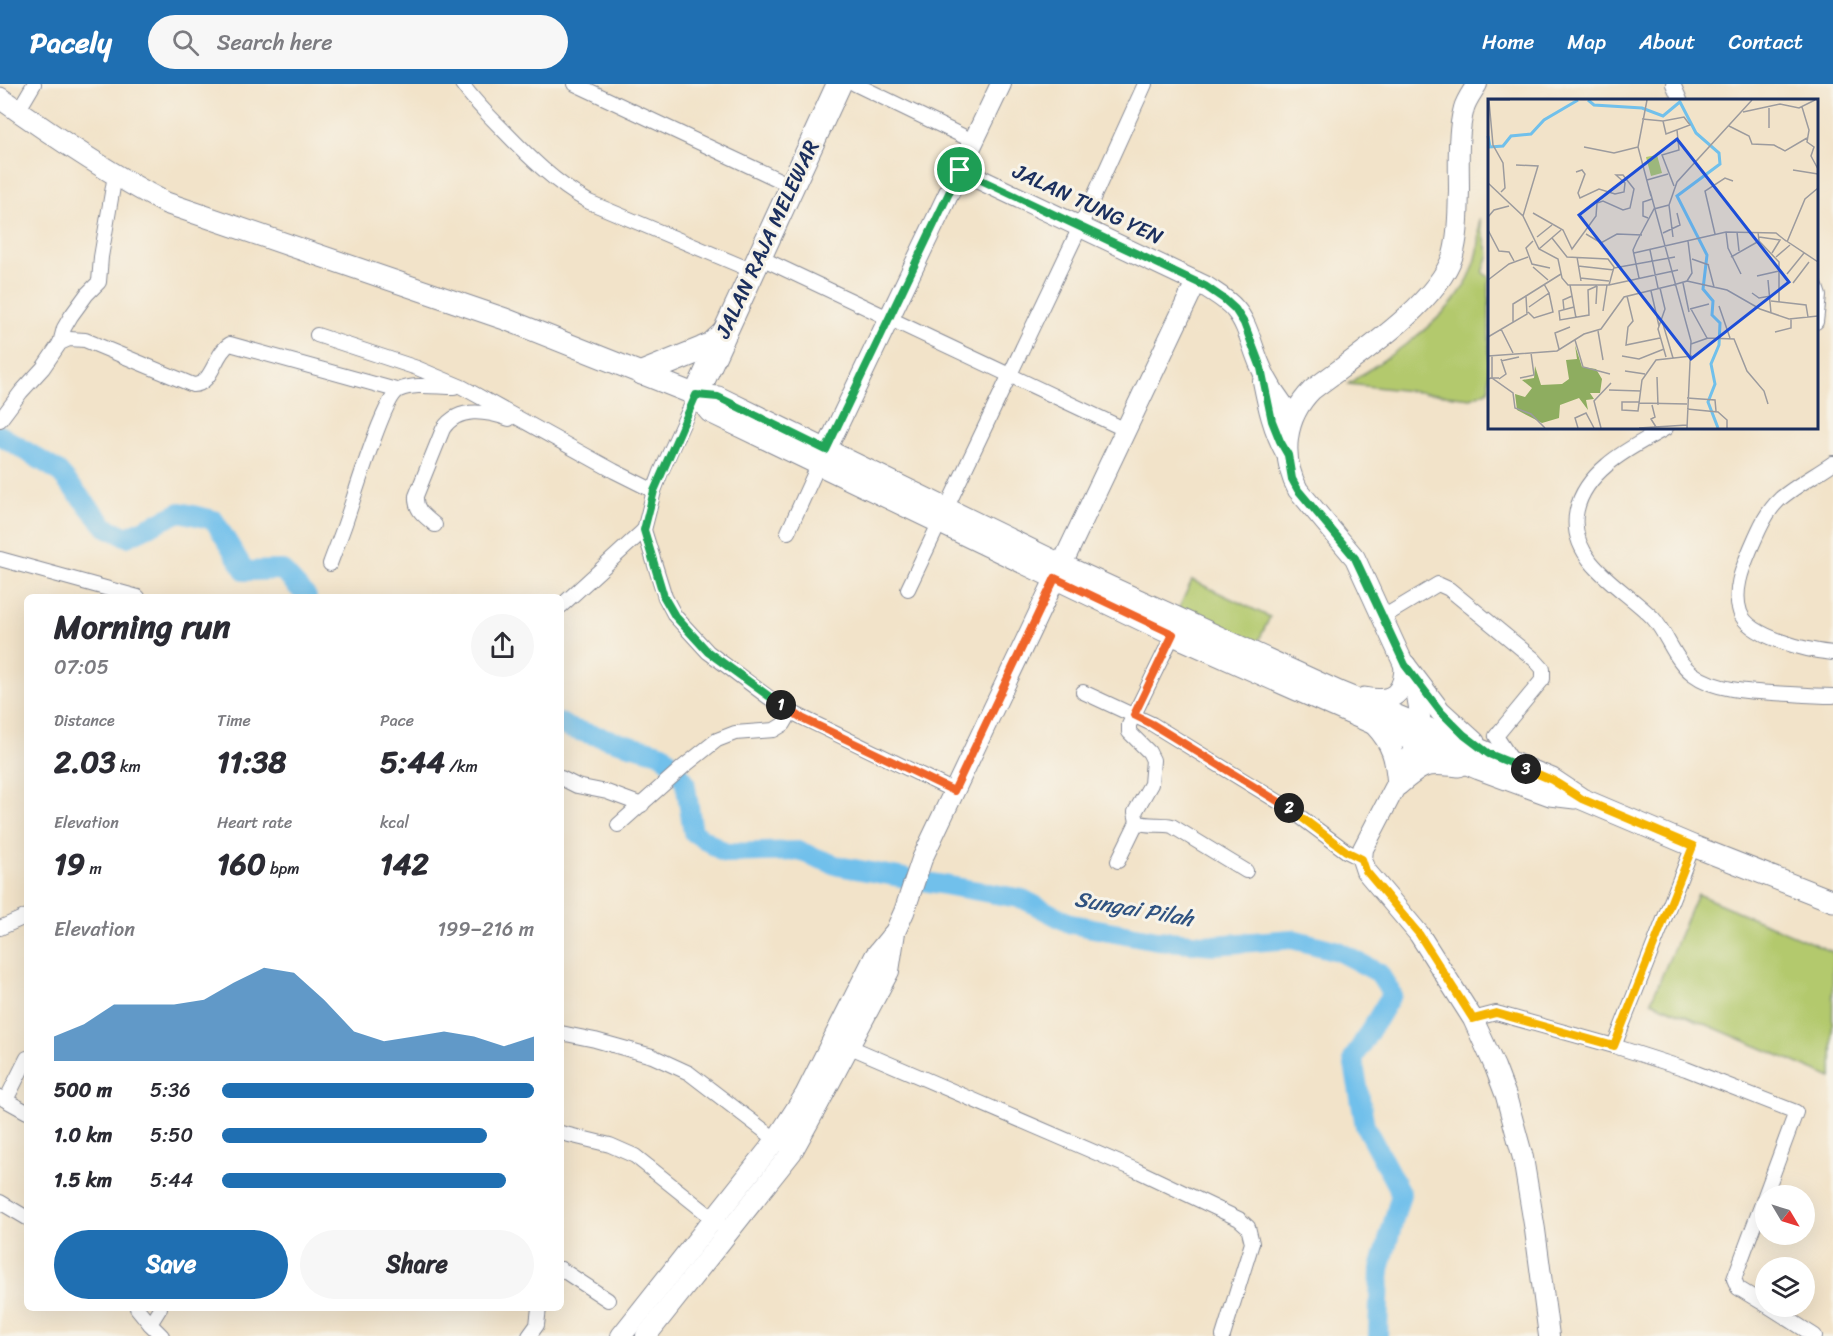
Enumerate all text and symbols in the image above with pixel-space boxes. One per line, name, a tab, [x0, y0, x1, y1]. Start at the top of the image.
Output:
search box	[148, 15, 568, 69]
text: Pacely	[30, 18, 112, 67]
text: Search here	[217, 23, 333, 62]
text: Home	[1482, 23, 1534, 61]
text: Map	[1567, 23, 1606, 61]
text: About	[1639, 23, 1696, 61]
text: Contact	[1729, 23, 1803, 61]
icon: search	[169, 26, 202, 59]
inset map	[1488, 99, 1818, 429]
street label: JALAN RAJA MELEWAR	[704, 133, 830, 346]
pin	[934, 144, 985, 195]
street label: JALAN TUNG YEN	[1005, 152, 1170, 256]
icon: arrive	[943, 153, 976, 186]
text: Morning run	[54, 598, 230, 656]
button: share	[471, 614, 534, 677]
text: 07:05	[54, 650, 109, 685]
pin: 1	[766, 690, 796, 720]
text: 1	[778, 690, 784, 719]
text: Distance	[54, 706, 115, 735]
text: Time	[217, 706, 251, 735]
text: Pace	[380, 706, 414, 735]
text: 2.03	[54, 735, 116, 789]
text: 11:38	[217, 735, 286, 789]
text: 5:44	[380, 735, 445, 789]
text: km	[116, 752, 141, 781]
text: /km	[445, 752, 478, 781]
pin: 3	[1511, 754, 1541, 784]
text: 3	[1522, 754, 1530, 783]
pin: 2	[1274, 793, 1304, 823]
text: 2	[1284, 793, 1294, 822]
text: Elevation	[54, 808, 119, 837]
text: Heart rate	[217, 808, 292, 837]
text: kcal	[380, 808, 409, 837]
text: 19	[54, 837, 85, 891]
text: 160	[217, 837, 266, 891]
text: 142	[380, 837, 429, 891]
text: m	[85, 854, 102, 883]
text: bpm	[266, 854, 300, 883]
water label: Sungai Pilah	[1072, 879, 1199, 939]
text: Elevation	[54, 912, 135, 947]
text: 199–216 m	[437, 912, 534, 947]
text: 500 m	[54, 1073, 112, 1108]
text: 5:36	[150, 1073, 191, 1108]
text: 1.0 km	[54, 1118, 112, 1153]
text: 5:50	[150, 1118, 193, 1153]
text: 1.5 km	[54, 1163, 112, 1198]
text: 5:44	[150, 1163, 193, 1198]
north arrow	[1755, 1185, 1815, 1245]
map controls	[1755, 1185, 1815, 1317]
button: Save	[54, 1230, 288, 1299]
button: Share	[300, 1230, 534, 1299]
button: layers	[1755, 1257, 1815, 1317]

